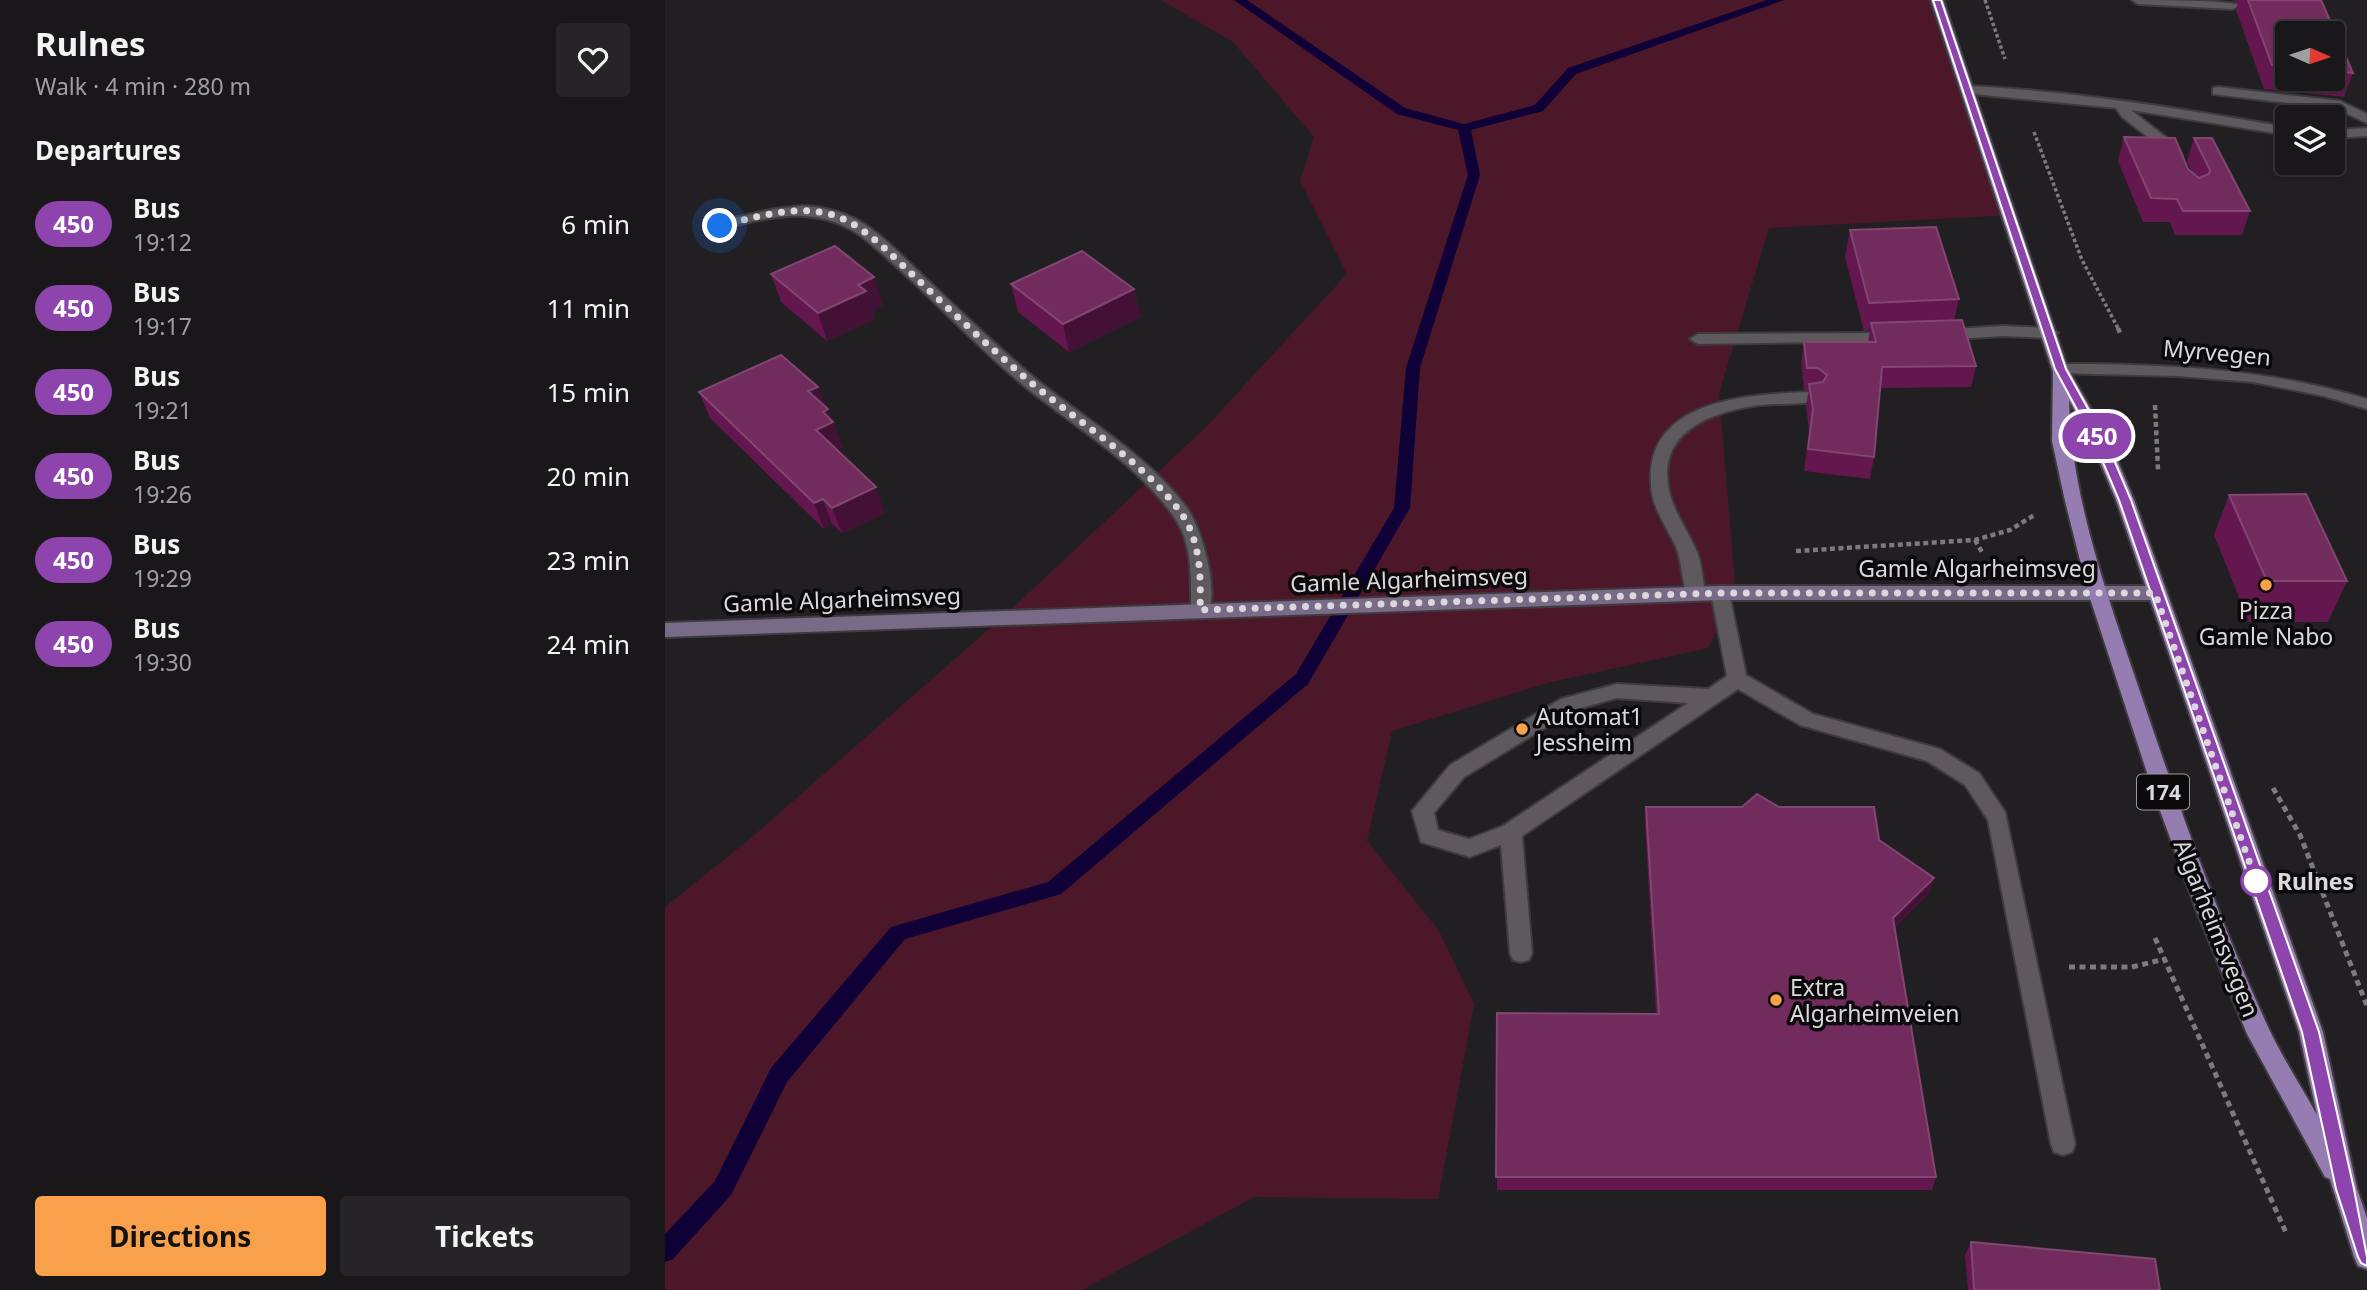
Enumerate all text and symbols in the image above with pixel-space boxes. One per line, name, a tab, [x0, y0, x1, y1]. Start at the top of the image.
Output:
text: Rulnes	[35, 21, 146, 66]
north arrow	[2275, 21, 2345, 91]
map controls	[2275, 21, 2345, 175]
button: heart	[556, 23, 630, 97]
text: Walk · 4 min · 280 m	[35, 70, 251, 102]
button: layers	[2275, 105, 2345, 175]
text: Departures	[35, 132, 181, 168]
text: Bus	[133, 190, 180, 226]
text: 6 min	[561, 206, 630, 242]
text: 450	[53, 207, 94, 240]
your location	[702, 208, 737, 243]
text: 19:12	[133, 226, 192, 258]
text: Bus	[133, 274, 180, 310]
text: 11 min	[546, 290, 630, 326]
text: 450	[53, 291, 94, 324]
text: 19:17	[133, 310, 192, 342]
street label: Myrvegen	[2162, 331, 2272, 373]
text: Bus	[133, 358, 180, 394]
text: 15 min	[546, 374, 630, 410]
text: 450	[53, 375, 94, 408]
text: 19:21	[133, 394, 192, 426]
line badge: 450	[2057, 413, 2137, 459]
text: 450	[2076, 419, 2118, 452]
text: Bus	[133, 442, 180, 478]
text: 20 min	[546, 458, 630, 494]
text: 450	[53, 459, 94, 492]
text: 19:26	[133, 478, 192, 510]
text: Bus	[133, 526, 180, 562]
text: 23 min	[546, 542, 630, 578]
text: 450	[53, 543, 94, 576]
street label: Gamle Algarheimsveg	[1858, 552, 2096, 584]
street label: Gamle Algarheimsveg	[1290, 559, 1528, 599]
text: 19:29	[133, 562, 192, 594]
marker: Pizza Gamle Nabo	[2258, 577, 2274, 593]
street label: Gamle Algarheimsveg	[723, 579, 961, 619]
place label: Pizza Gamle Nabo	[2199, 594, 2333, 652]
text: Bus	[133, 610, 180, 646]
text: 24 min	[546, 626, 630, 662]
text: 450	[53, 627, 94, 660]
text: 19:30	[133, 646, 192, 678]
place label: Automat1 Jessheim	[1534, 700, 1643, 758]
marker: Automat1 Jessheim	[1514, 721, 1530, 737]
road number: 174	[2137, 774, 2189, 810]
street label: Algarheimsvegen	[2167, 834, 2267, 1022]
place label: Rulnes	[2277, 865, 2354, 897]
marker: Rulnes	[2241, 866, 2271, 896]
place label: Extra Algarheimveien	[1790, 971, 1960, 1029]
marker: Extra Algarheimveien	[1768, 992, 1784, 1008]
button: Directions	[35, 1196, 326, 1276]
button: Tickets	[340, 1196, 630, 1276]

